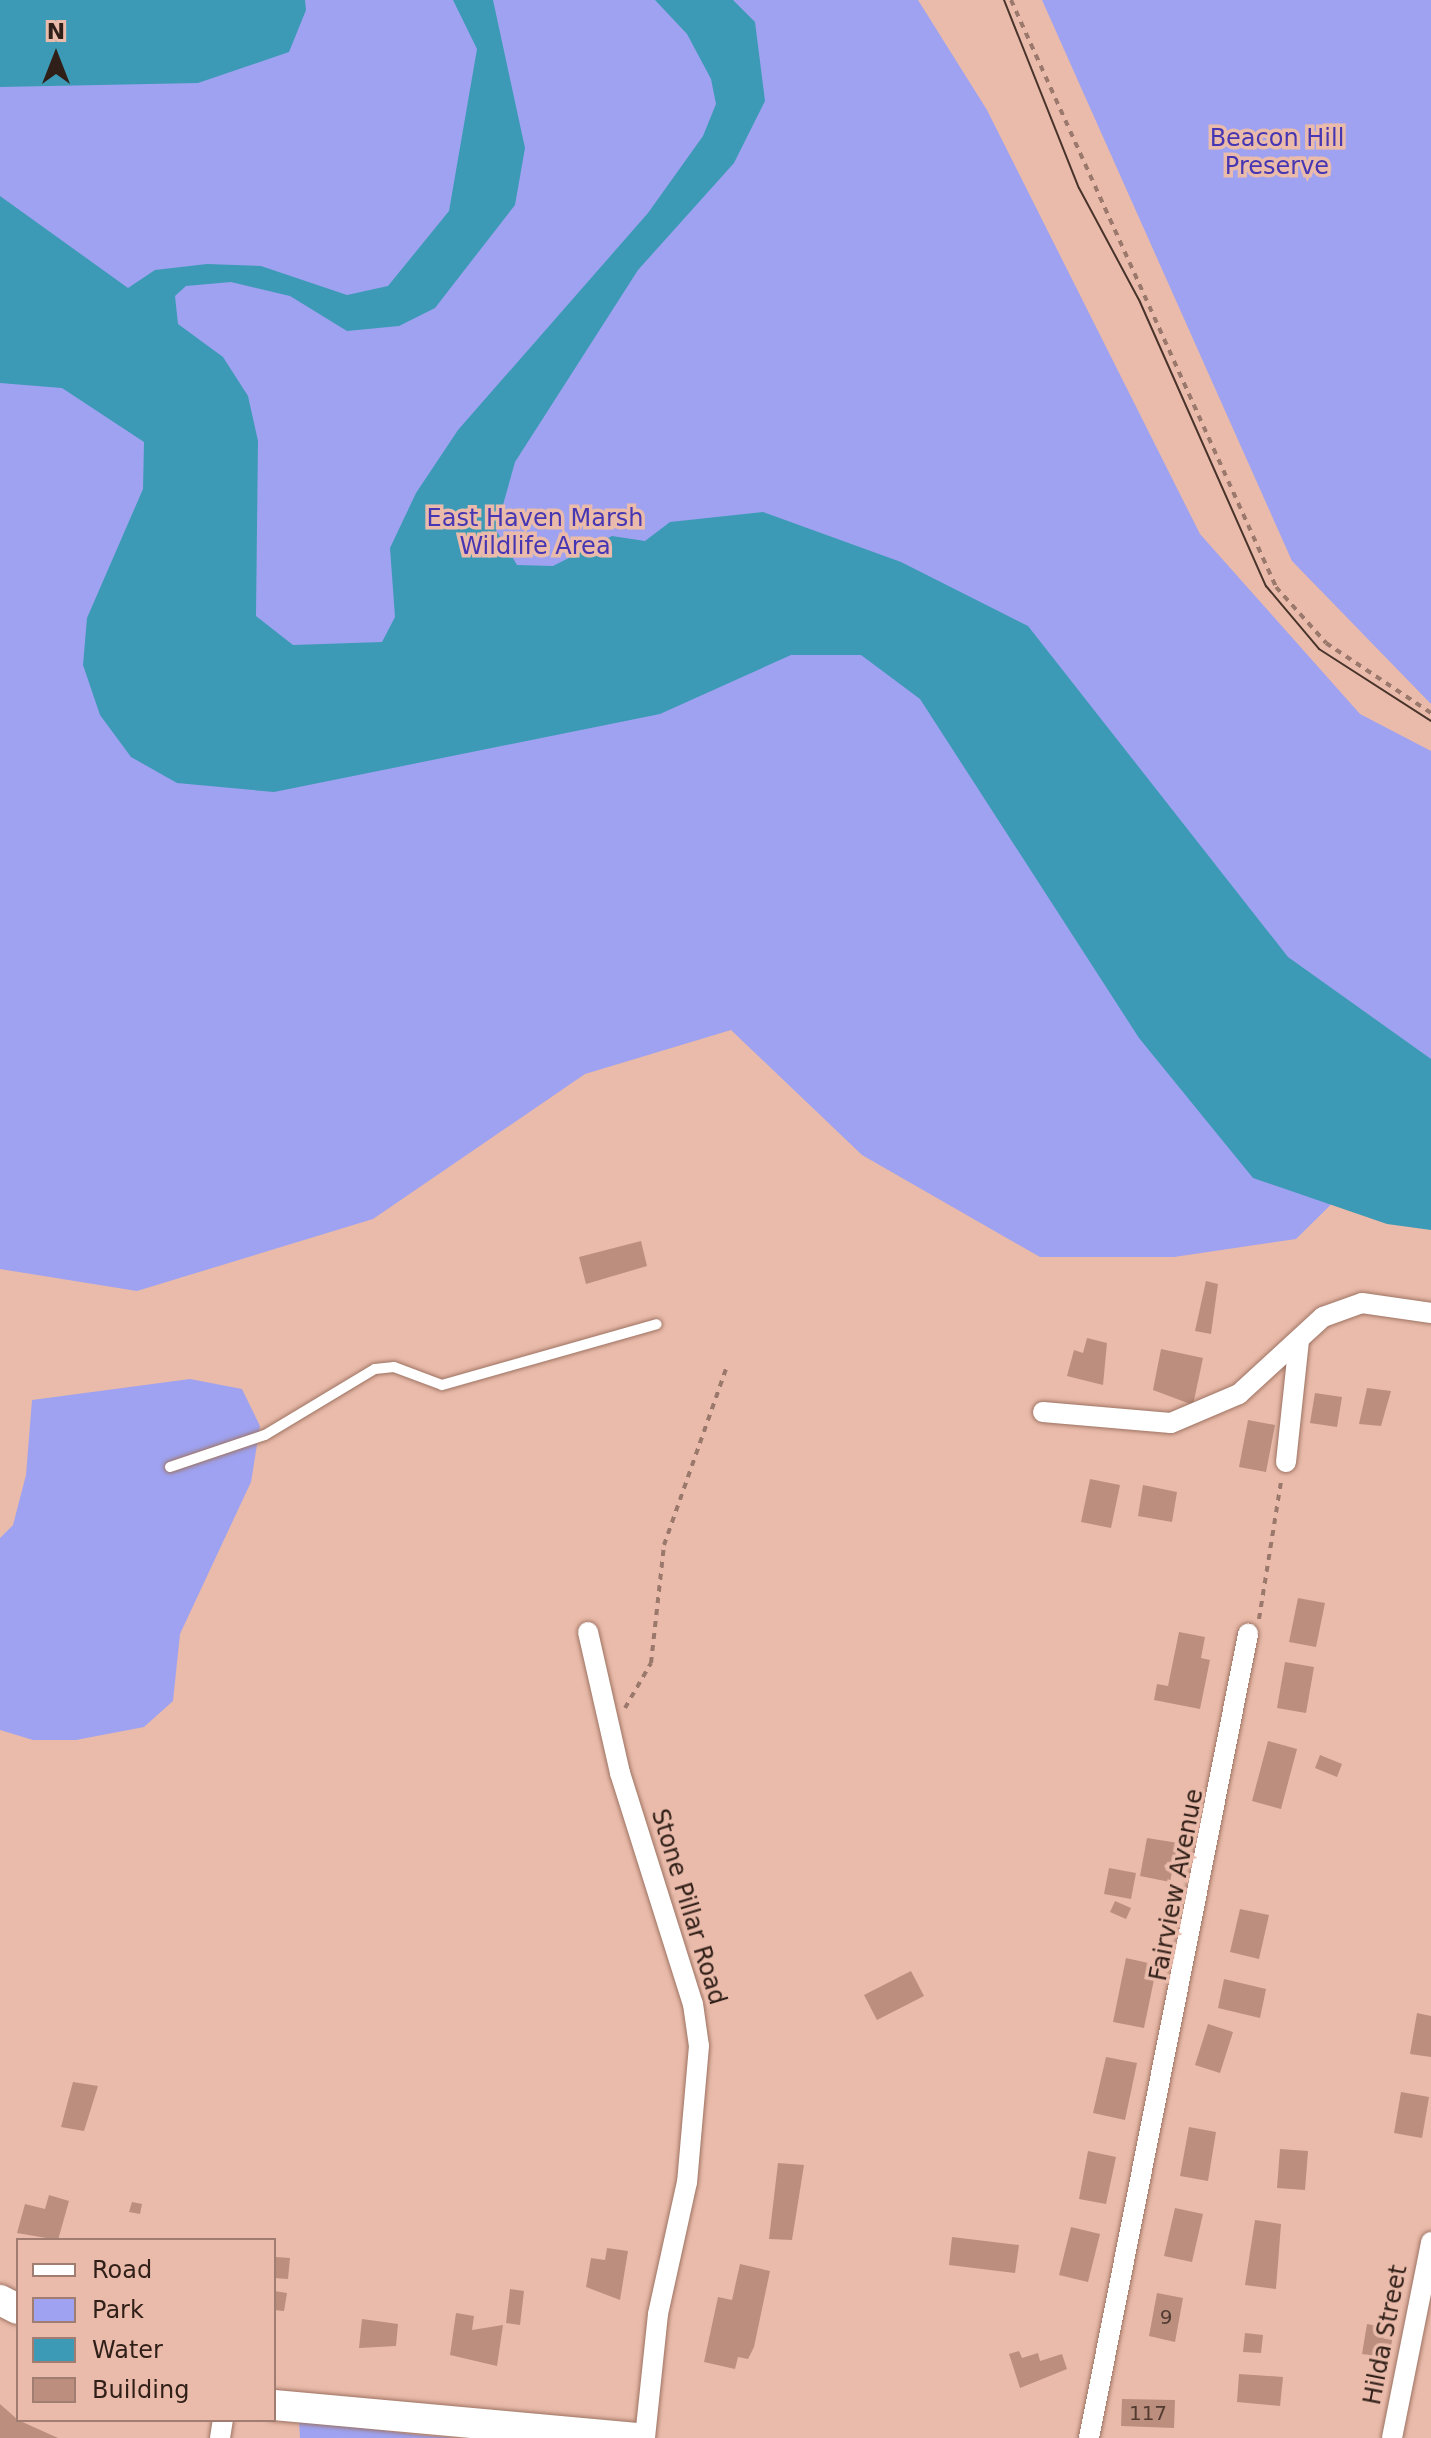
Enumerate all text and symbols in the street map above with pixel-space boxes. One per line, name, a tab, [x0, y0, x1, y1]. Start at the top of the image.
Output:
north arrow	[16, 16, 96, 96]
text: N	[47, 19, 65, 44]
park label: Beacon Hill Preserve	[1210, 125, 1344, 181]
park label: East Haven Marsh Wildlife Area	[427, 505, 643, 561]
street label: Fairview Avenue	[1144, 1787, 1210, 1983]
street label: Stone Pillar Road	[645, 1806, 731, 2008]
legend	[16, 2238, 276, 2422]
text: Road	[92, 2256, 152, 2284]
street label: Hilda Street	[1358, 2263, 1414, 2407]
text: Park	[92, 2296, 144, 2324]
house number: 9	[1160, 2305, 1172, 2329]
text: Water	[92, 2336, 163, 2364]
text: Building	[92, 2376, 189, 2404]
house number: 117	[1129, 2401, 1167, 2425]

